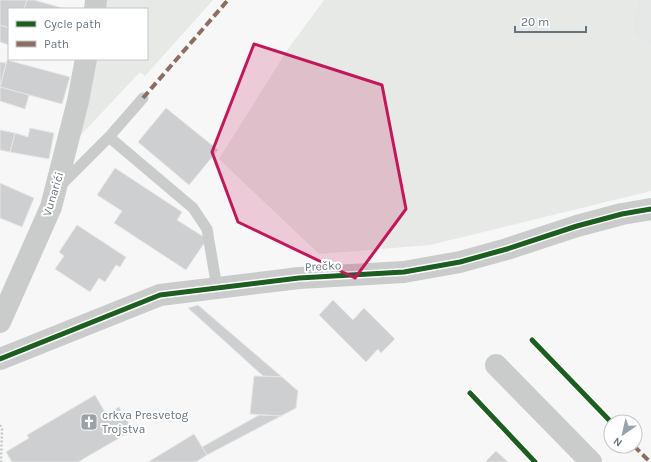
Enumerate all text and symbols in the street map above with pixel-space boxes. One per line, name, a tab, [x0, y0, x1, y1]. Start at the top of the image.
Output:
legend	[8, 8, 148, 60]
scale bar	[515, 8, 586, 34]
text: 20 m	[521, 15, 549, 29]
text: Cycle path	[44, 17, 101, 31]
text: Path	[44, 37, 69, 51]
street label: Vunarići	[40, 170, 66, 218]
street label: Prečko	[304, 258, 342, 274]
place label: crkva Presvetog Trojstva	[102, 408, 188, 436]
church icon: crkva Presvetog Trojstva	[79, 412, 99, 432]
north arrow	[603, 414, 643, 454]
text: N	[611, 434, 625, 449]

